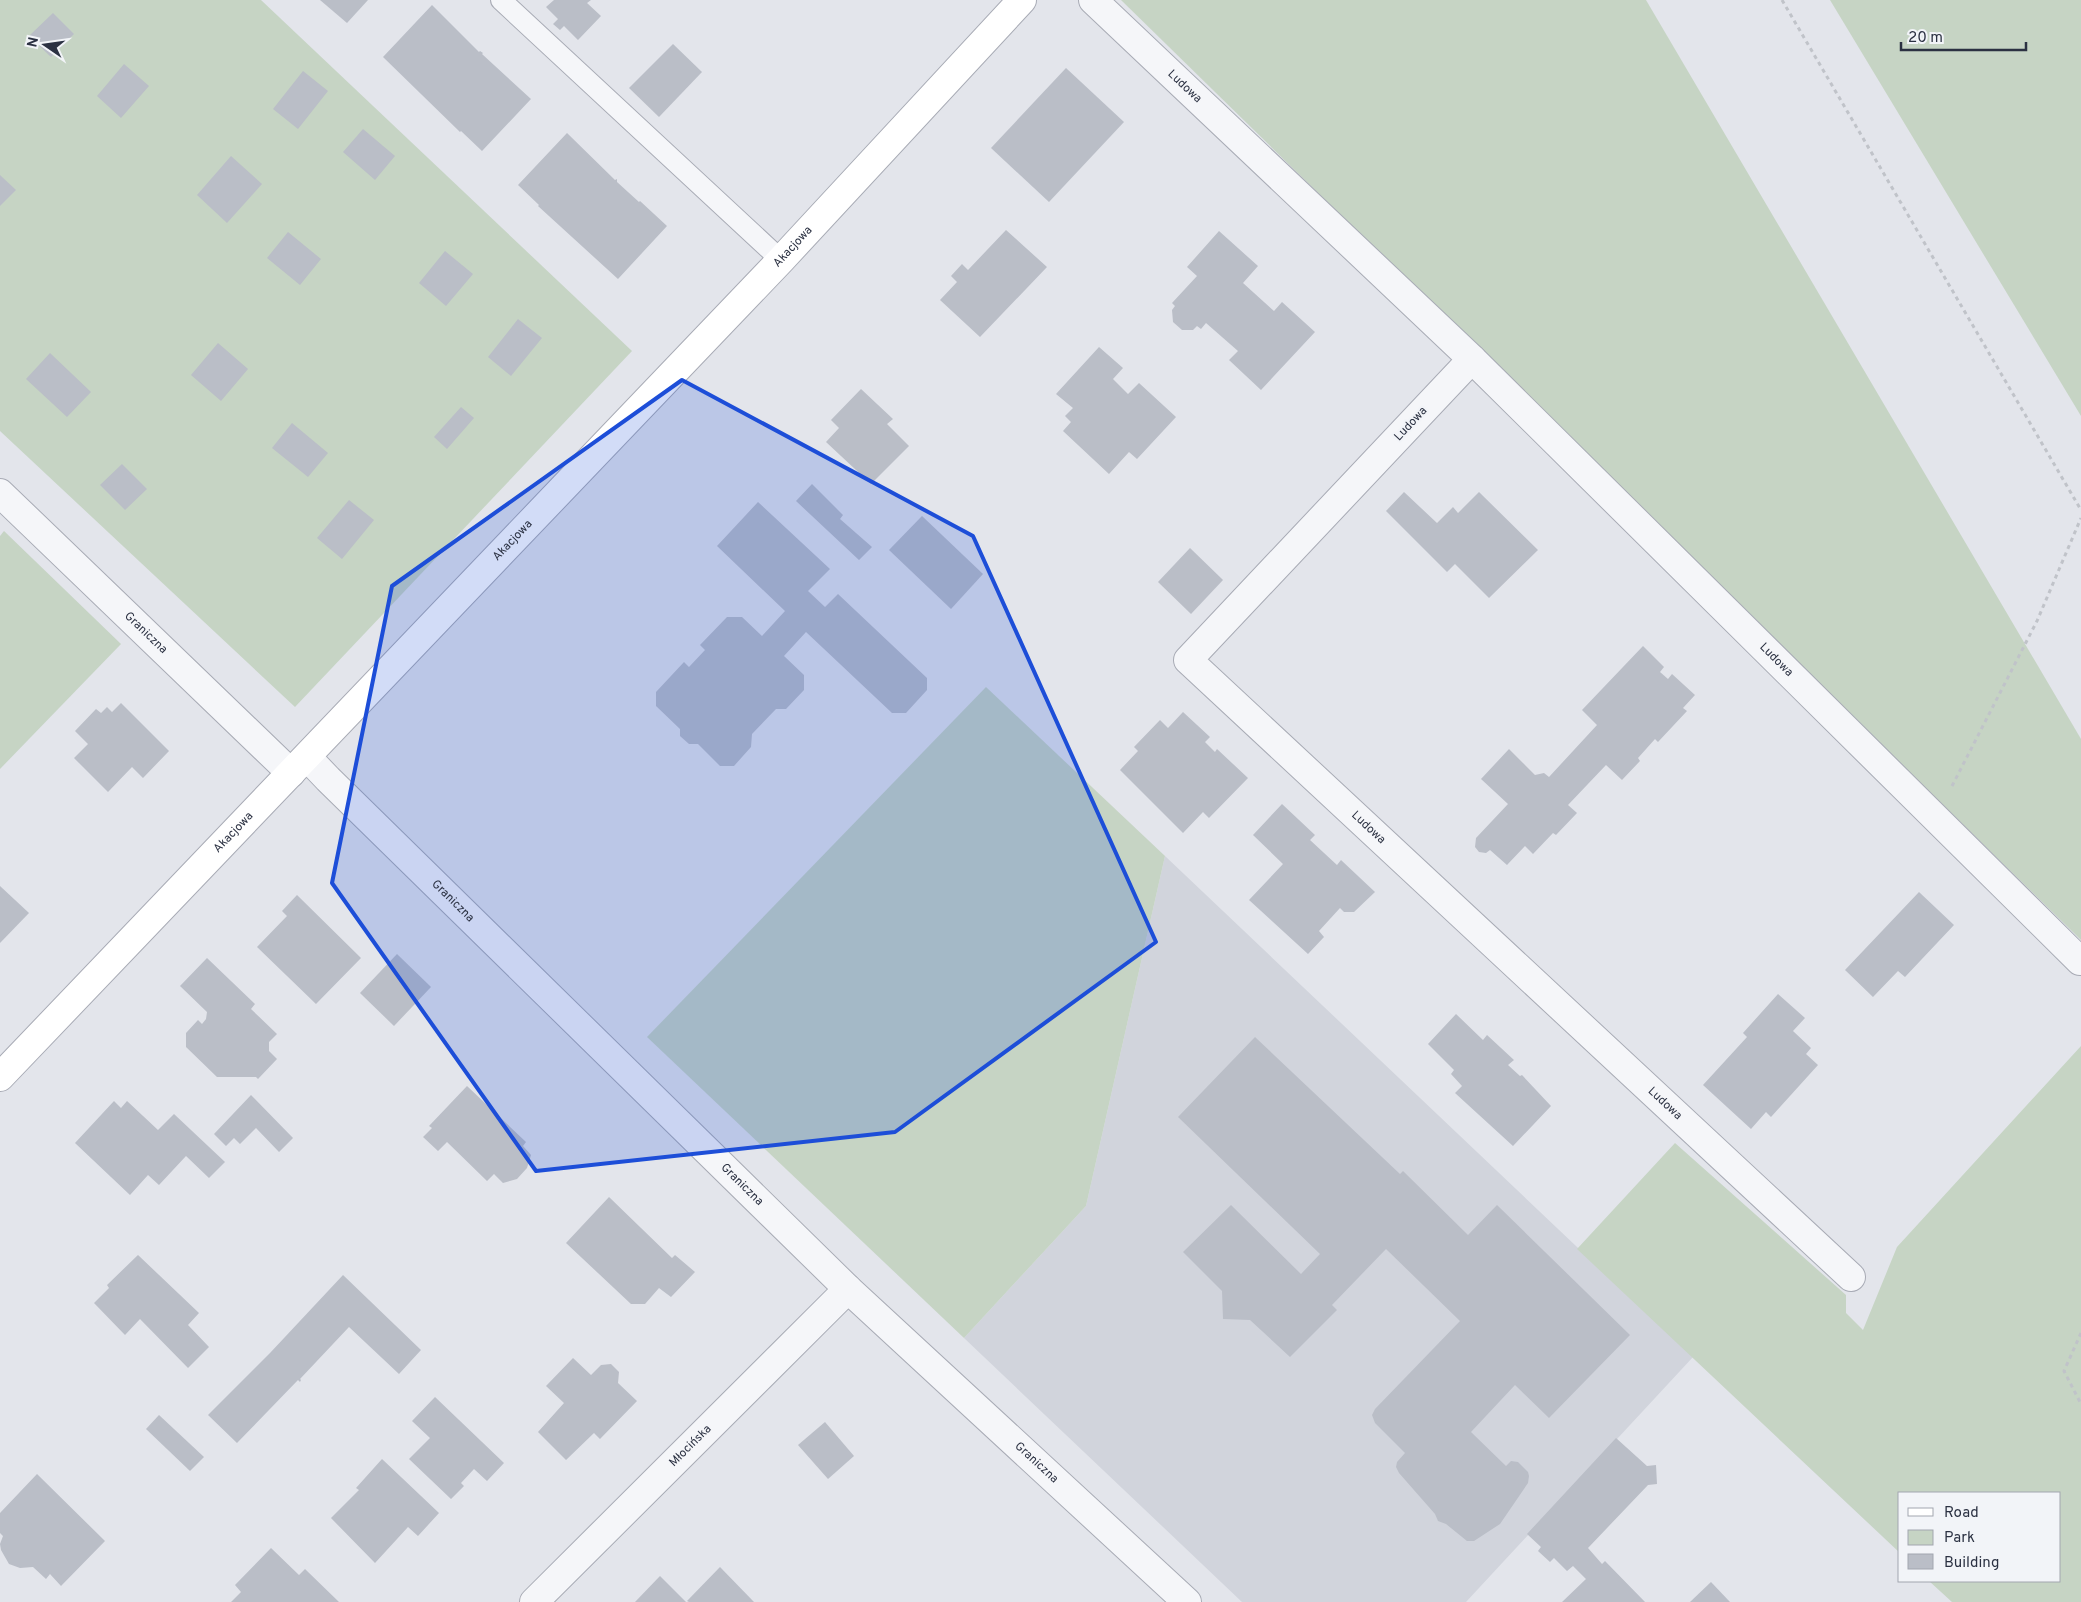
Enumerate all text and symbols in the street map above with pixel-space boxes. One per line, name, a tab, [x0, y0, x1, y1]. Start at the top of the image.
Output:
north arrow	[20, 20, 70, 70]
scale bar	[1901, 20, 2026, 52]
text: 20 m	[1908, 29, 1943, 48]
text: N	[24, 36, 43, 49]
street label: Ludowa	[1164, 67, 1205, 107]
street label: Akacjowa	[770, 223, 816, 271]
street label: Ludowa	[1391, 403, 1431, 445]
street label: Akacjowa	[489, 517, 536, 565]
street label: Graniczna	[121, 609, 171, 658]
street label: Ludowa	[1756, 640, 1796, 680]
street label: Ludowa	[1348, 808, 1389, 848]
street label: Akacjowa	[210, 809, 257, 857]
street label: Graniczna	[428, 877, 478, 926]
street label: Ludowa	[1644, 1084, 1685, 1124]
street label: Graniczna	[717, 1160, 767, 1209]
street label: Młocińska	[666, 1421, 715, 1471]
street label: Graniczna	[1011, 1439, 1062, 1487]
legend	[1898, 1492, 2061, 1582]
text: Road	[1944, 1504, 1979, 1523]
text: Park	[1944, 1529, 1975, 1548]
text: Building	[1944, 1554, 1999, 1573]

